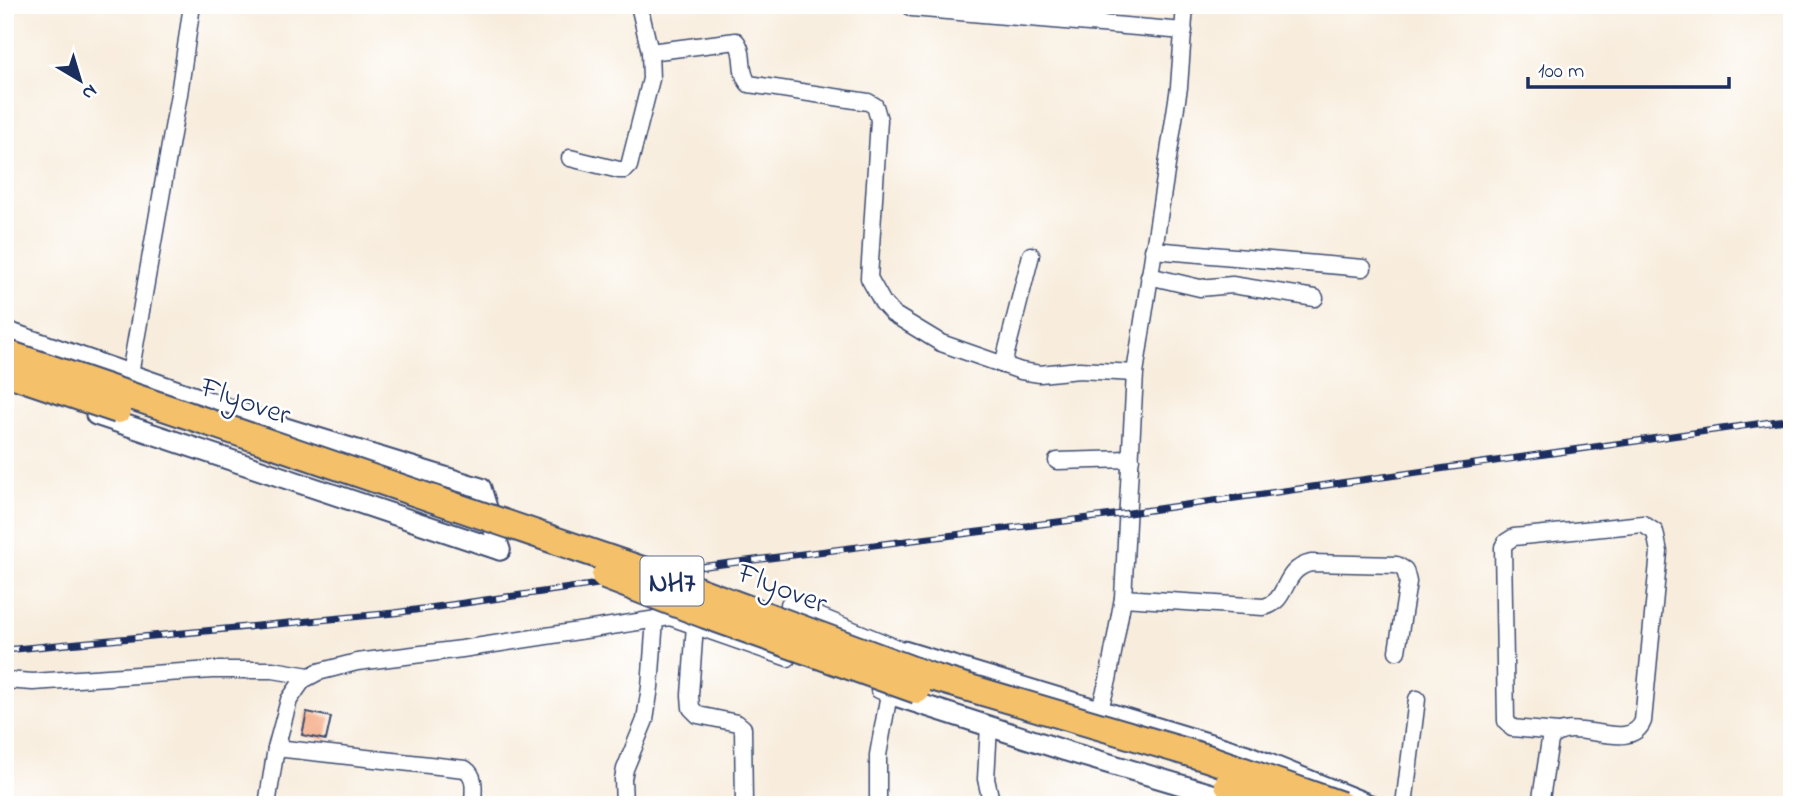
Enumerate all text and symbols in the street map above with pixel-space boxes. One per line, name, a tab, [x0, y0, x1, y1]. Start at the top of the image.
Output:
north arrow	[46, 46, 116, 116]
scale bar	[1528, 46, 1729, 90]
text: 100 m	[1538, 57, 1584, 87]
text: N	[75, 77, 102, 106]
street label: Flyover	[193, 367, 297, 439]
street label: Flyover	[730, 552, 834, 627]
road number: NH7	[640, 556, 704, 606]

